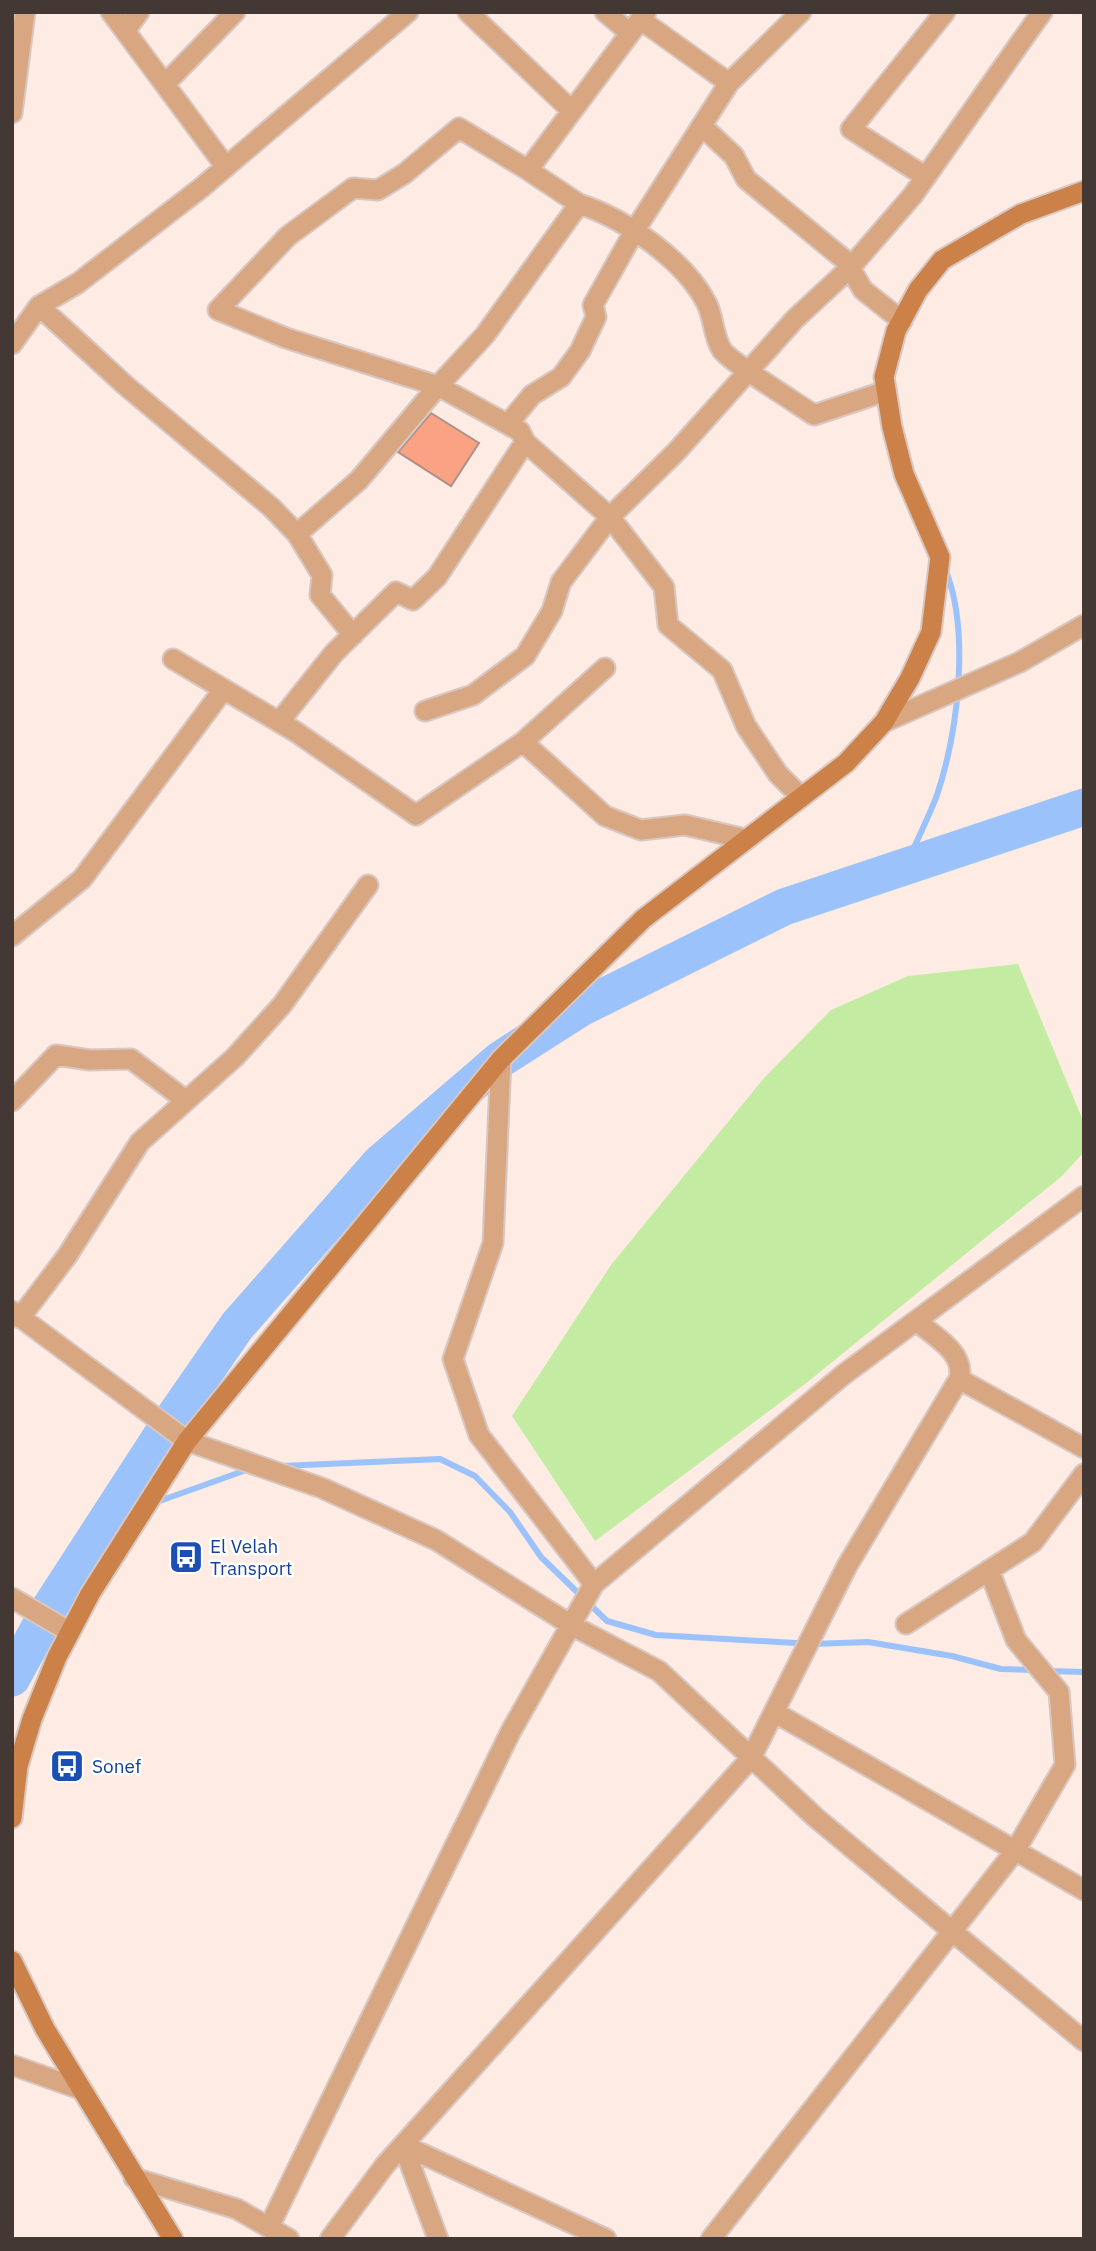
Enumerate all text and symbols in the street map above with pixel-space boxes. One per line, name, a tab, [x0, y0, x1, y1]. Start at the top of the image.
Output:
place label: El Velah Transport	[210, 1534, 292, 1580]
bus stop icon: El Velah Transport	[167, 1538, 205, 1576]
bus stop icon: Sonef	[48, 1747, 86, 1785]
place label: Sonef	[92, 1754, 141, 1778]

